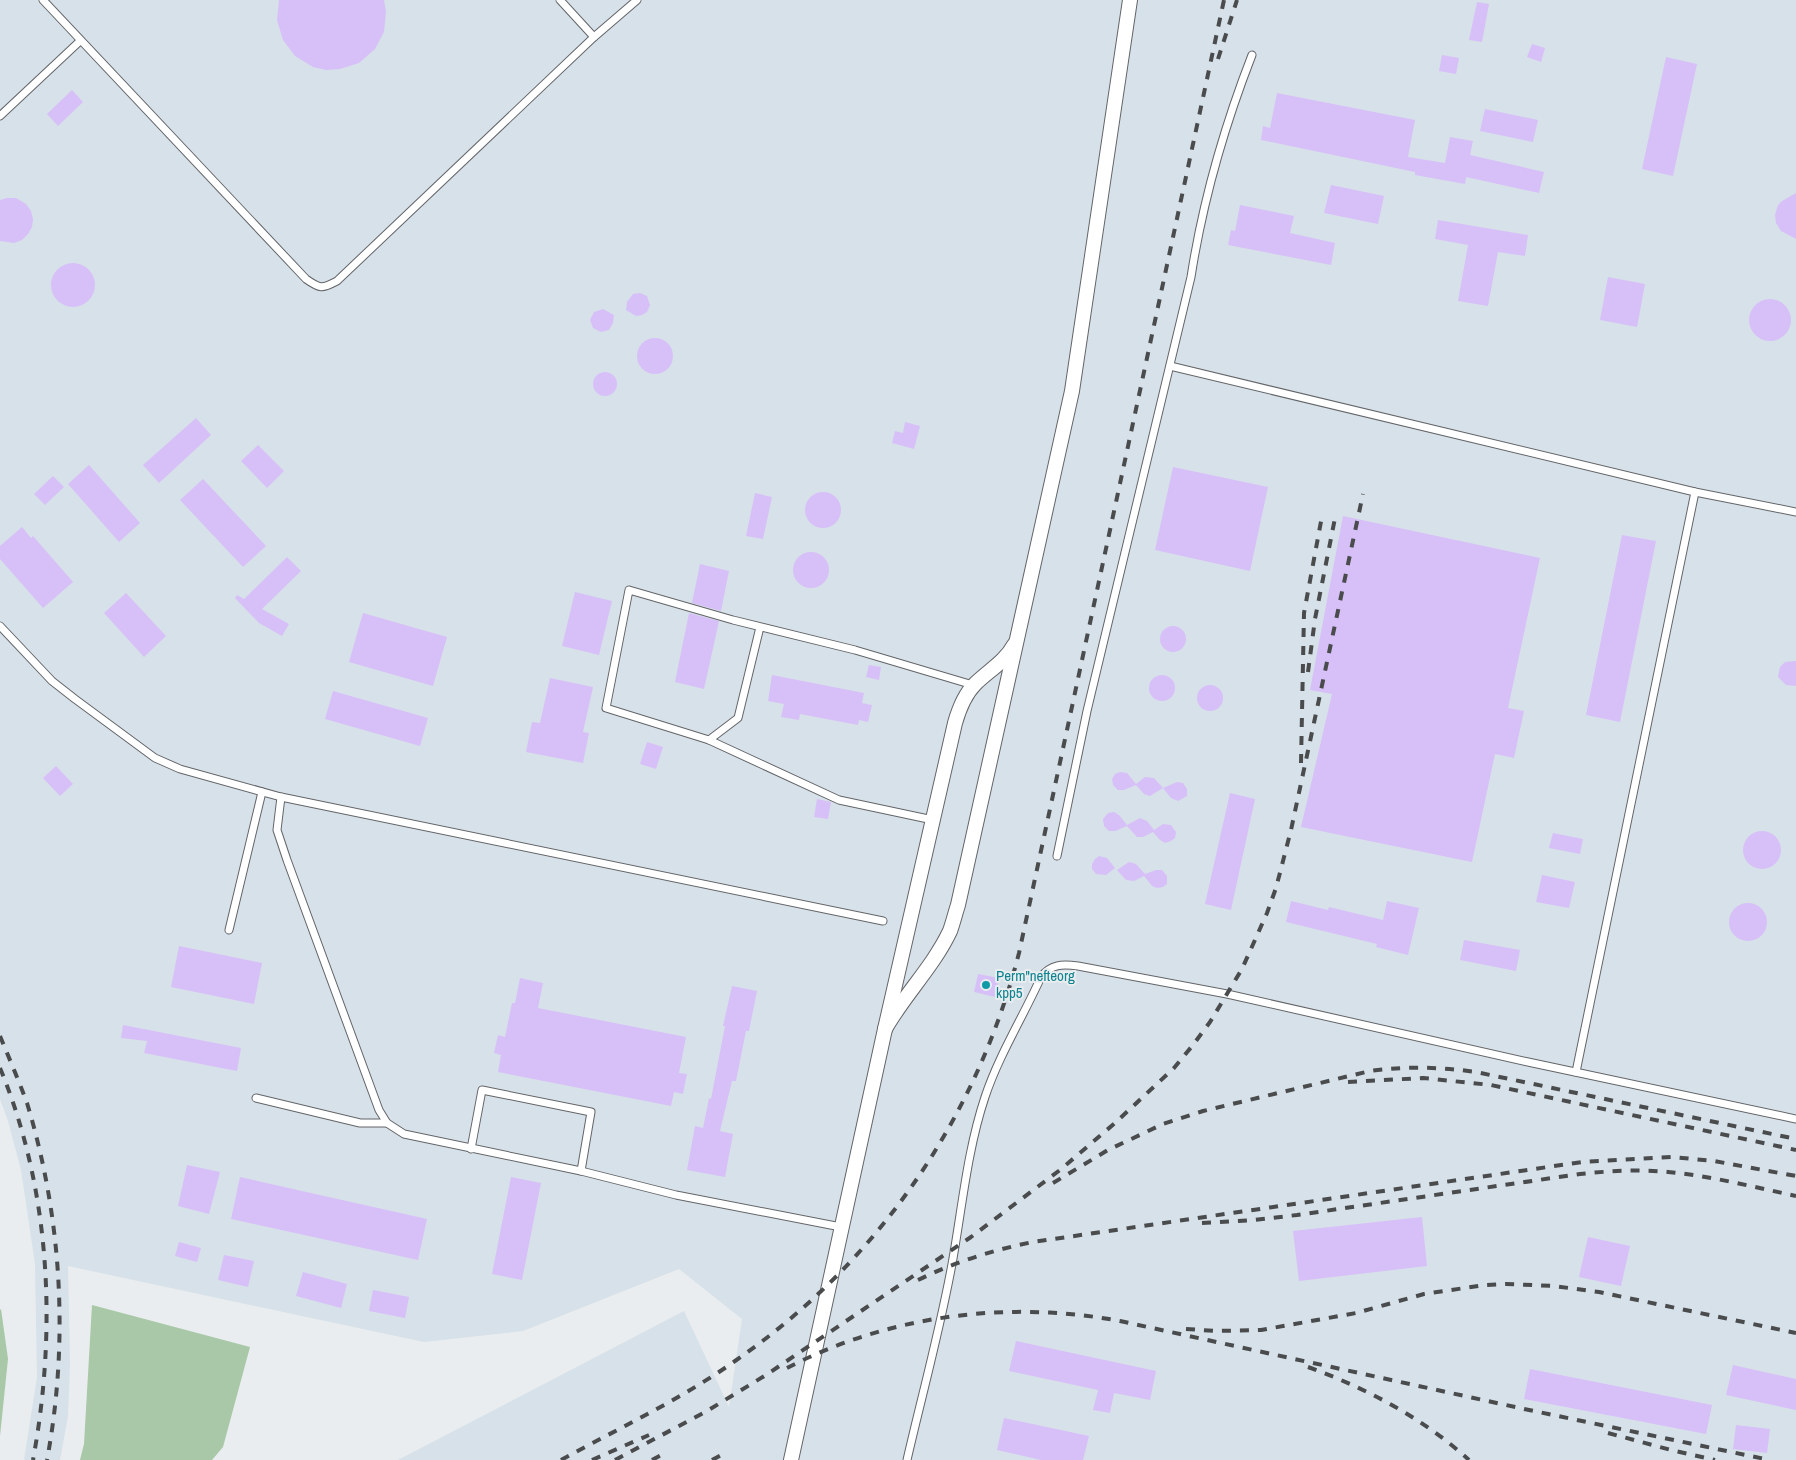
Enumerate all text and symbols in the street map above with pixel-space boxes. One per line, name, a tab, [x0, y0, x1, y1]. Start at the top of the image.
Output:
place label: Perm"nefteorg kpp5	[996, 965, 1075, 1003]
marker: Perm"nefteorg kpp5	[980, 979, 992, 991]

